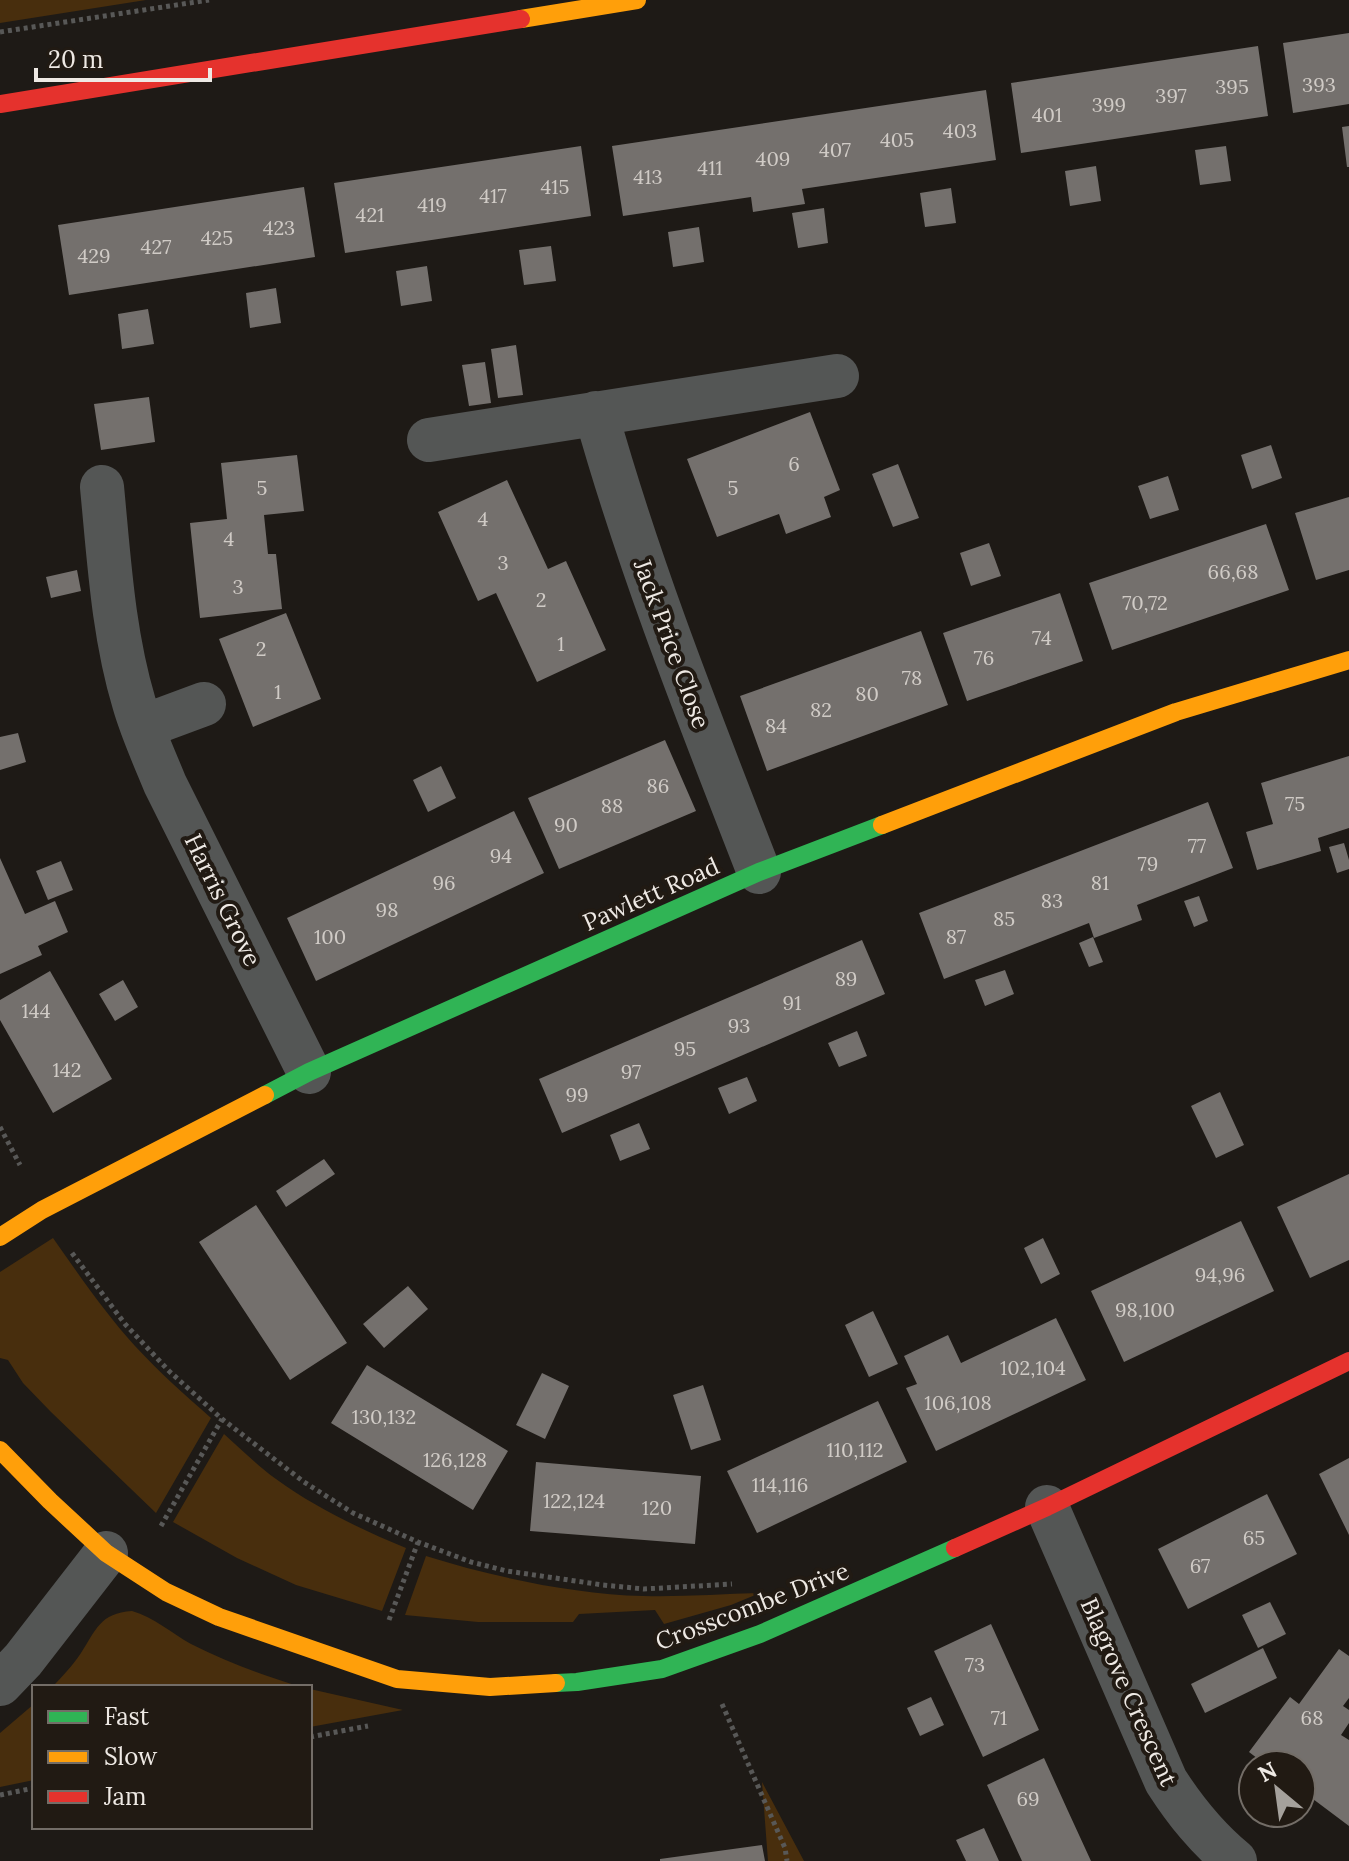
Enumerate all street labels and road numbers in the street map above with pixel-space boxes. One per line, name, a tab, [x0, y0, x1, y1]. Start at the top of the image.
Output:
street label: Jack Price Close	[627, 554, 717, 733]
street label: Harris Grove	[178, 829, 268, 971]
street label: Pawlett Road	[578, 850, 724, 938]
street label: Crosscombe Drive	[651, 1555, 853, 1657]
street label: Blagrove Crescent	[1074, 1593, 1185, 1792]

